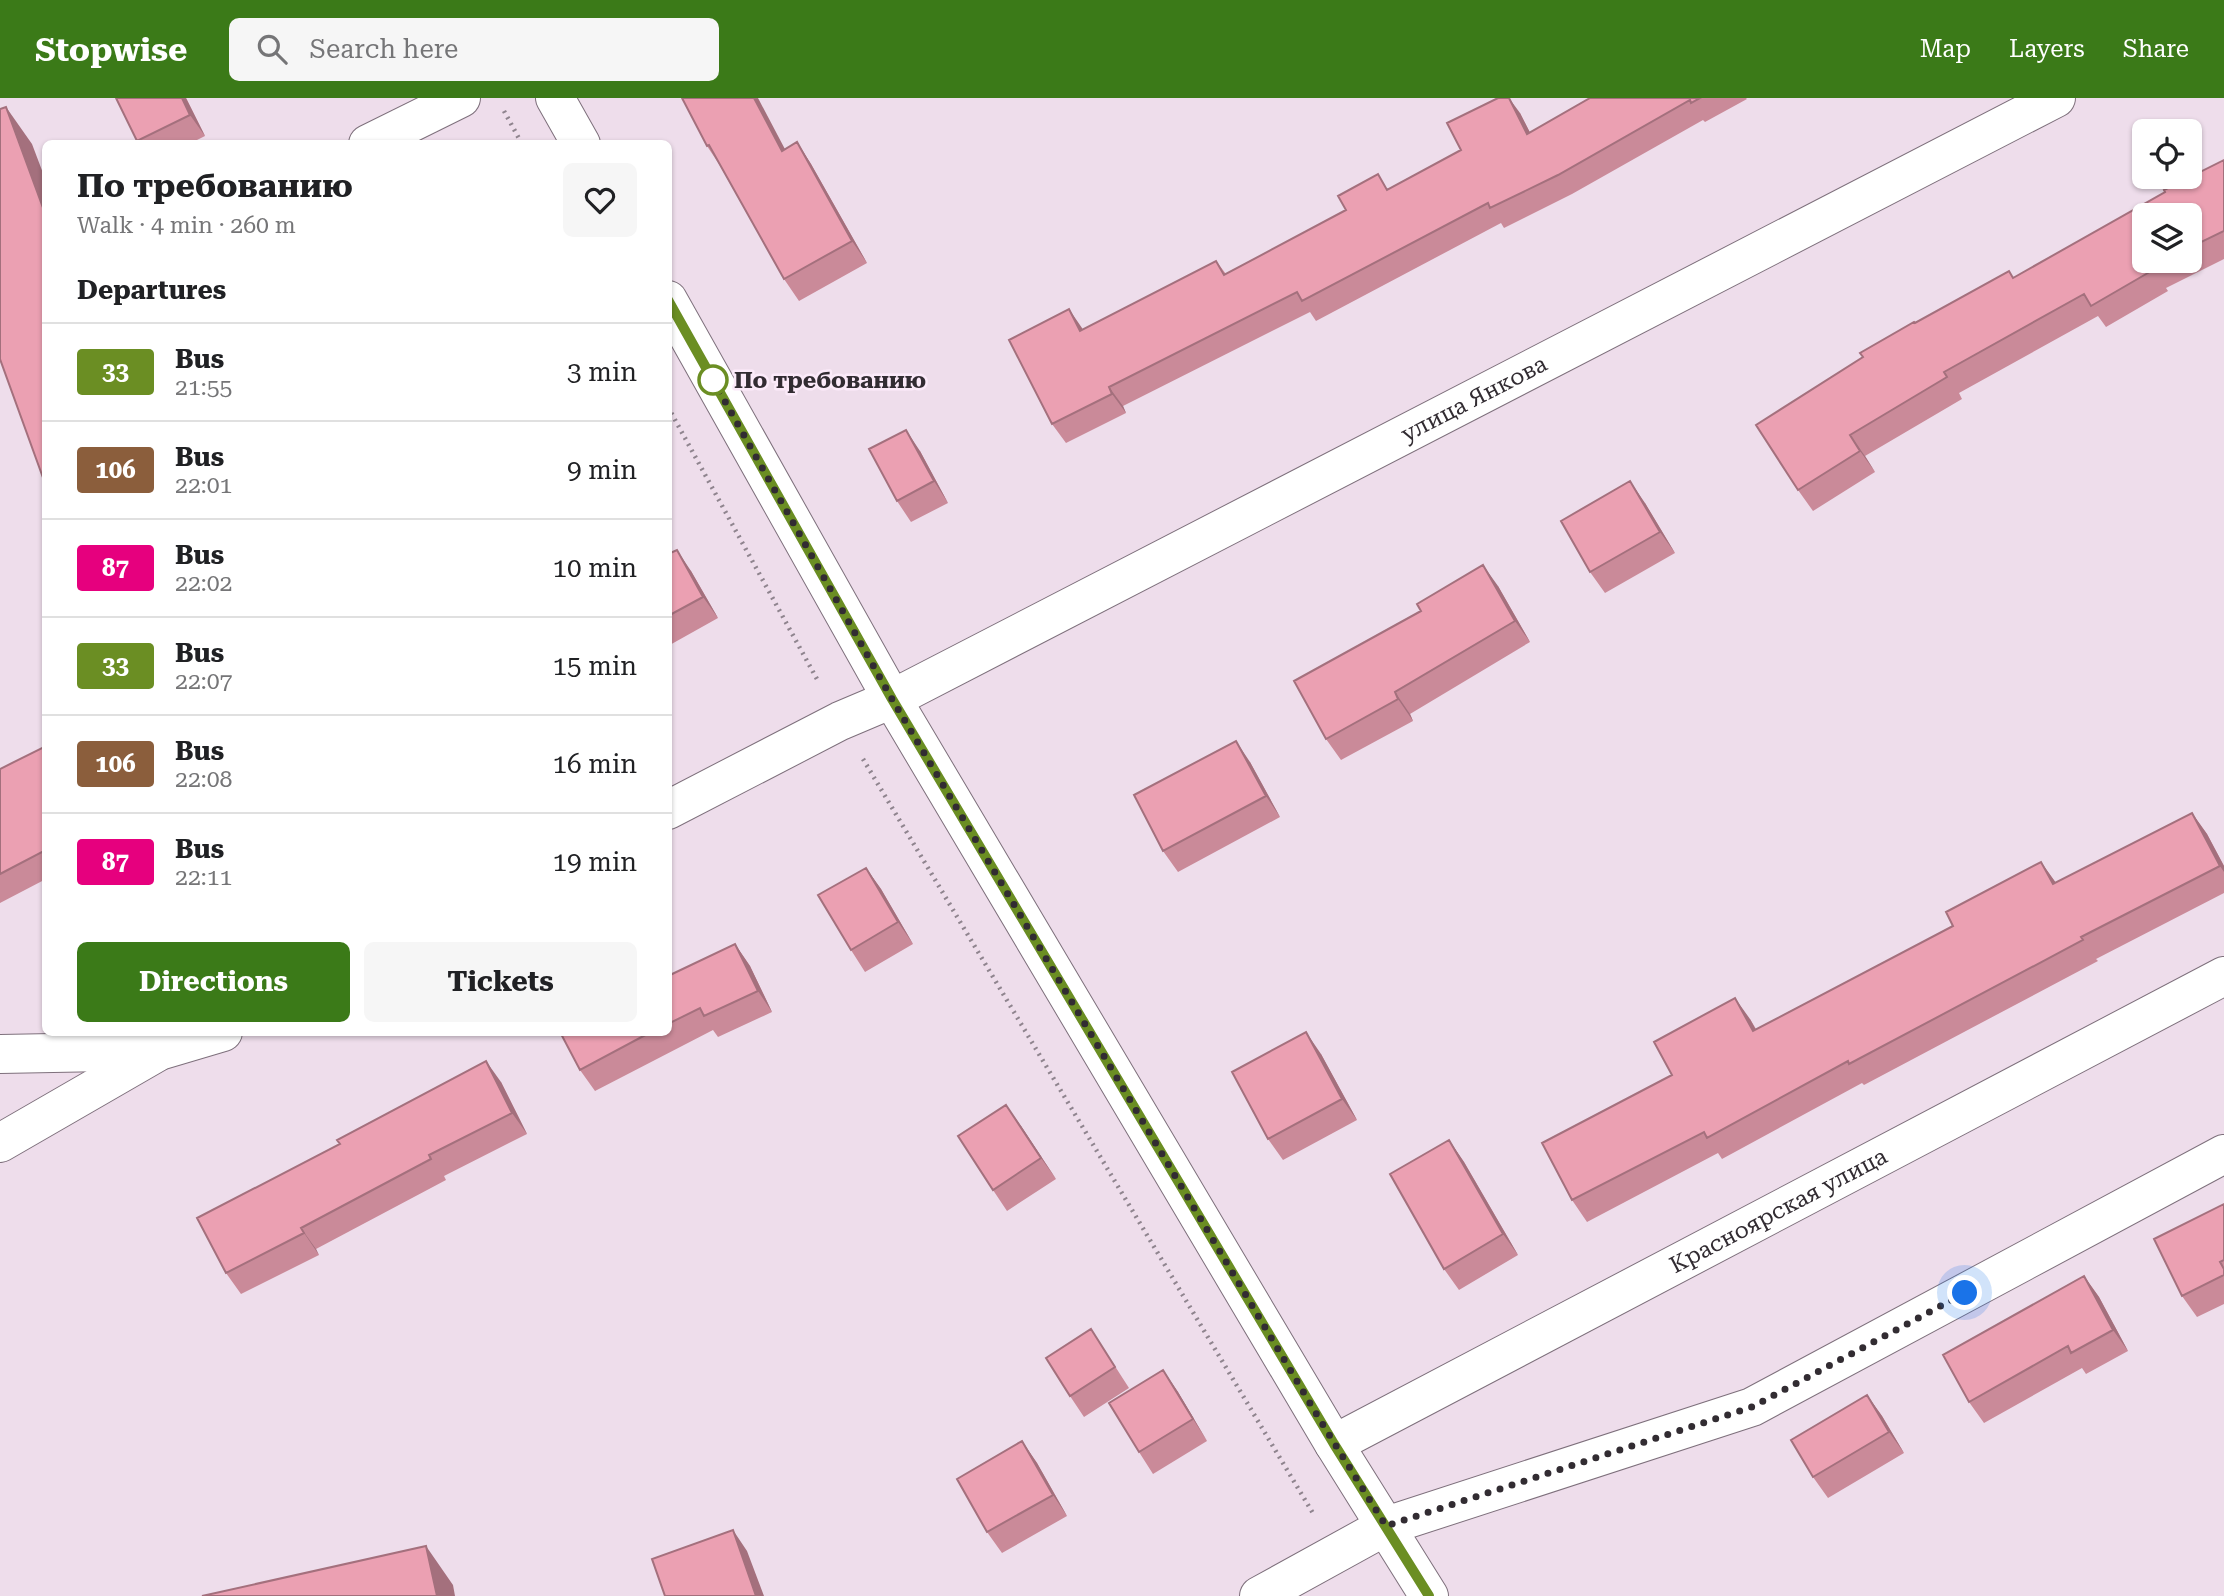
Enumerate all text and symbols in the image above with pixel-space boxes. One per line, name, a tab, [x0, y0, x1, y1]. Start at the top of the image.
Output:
search box	[229, 18, 719, 81]
text: Stopwise	[35, 30, 187, 69]
icon: search	[253, 30, 291, 68]
text: Search here	[309, 34, 458, 64]
text: Map	[1920, 35, 1971, 63]
text: Layers	[2009, 35, 2085, 63]
text: Share	[2123, 35, 2189, 63]
map controls	[2132, 119, 2202, 273]
button: locate	[2132, 119, 2202, 189]
button: heart	[563, 163, 637, 237]
text: По требованию	[77, 166, 353, 205]
button: layers	[2132, 203, 2202, 273]
text: Walk · 4 min · 260 m	[77, 212, 296, 239]
text: Departures	[77, 275, 226, 305]
text: Bus	[175, 344, 224, 374]
street label: улица Янкова	[1396, 350, 1552, 447]
text: 3 min	[567, 357, 637, 387]
text: 33	[102, 358, 129, 386]
marker: По требованию	[698, 365, 728, 395]
place label: По требованию	[734, 367, 926, 394]
text: 21:55	[175, 374, 232, 401]
text: Bus	[175, 442, 224, 472]
text: 9 min	[567, 455, 637, 485]
text: 106	[95, 456, 136, 484]
text: 22:01	[175, 472, 232, 499]
text: Bus	[175, 540, 224, 570]
text: 10 min	[553, 553, 637, 583]
text: 87	[102, 554, 129, 582]
text: 22:02	[175, 570, 232, 597]
text: Bus	[175, 638, 224, 668]
text: 15 min	[553, 651, 637, 681]
text: 33	[102, 652, 129, 680]
text: 22:07	[175, 668, 232, 695]
text: Bus	[175, 736, 224, 766]
text: 16 min	[553, 749, 637, 779]
text: 106	[95, 750, 136, 778]
text: 22:08	[175, 766, 232, 793]
text: Bus	[175, 834, 224, 864]
text: 19 min	[553, 847, 637, 877]
text: 87	[102, 848, 129, 876]
text: 22:11	[175, 864, 232, 891]
button: Directions	[77, 942, 350, 1022]
button: Tickets	[364, 942, 637, 1022]
street label: Красноярская улица	[1665, 1142, 1892, 1279]
your location	[1947, 1275, 1982, 1310]

